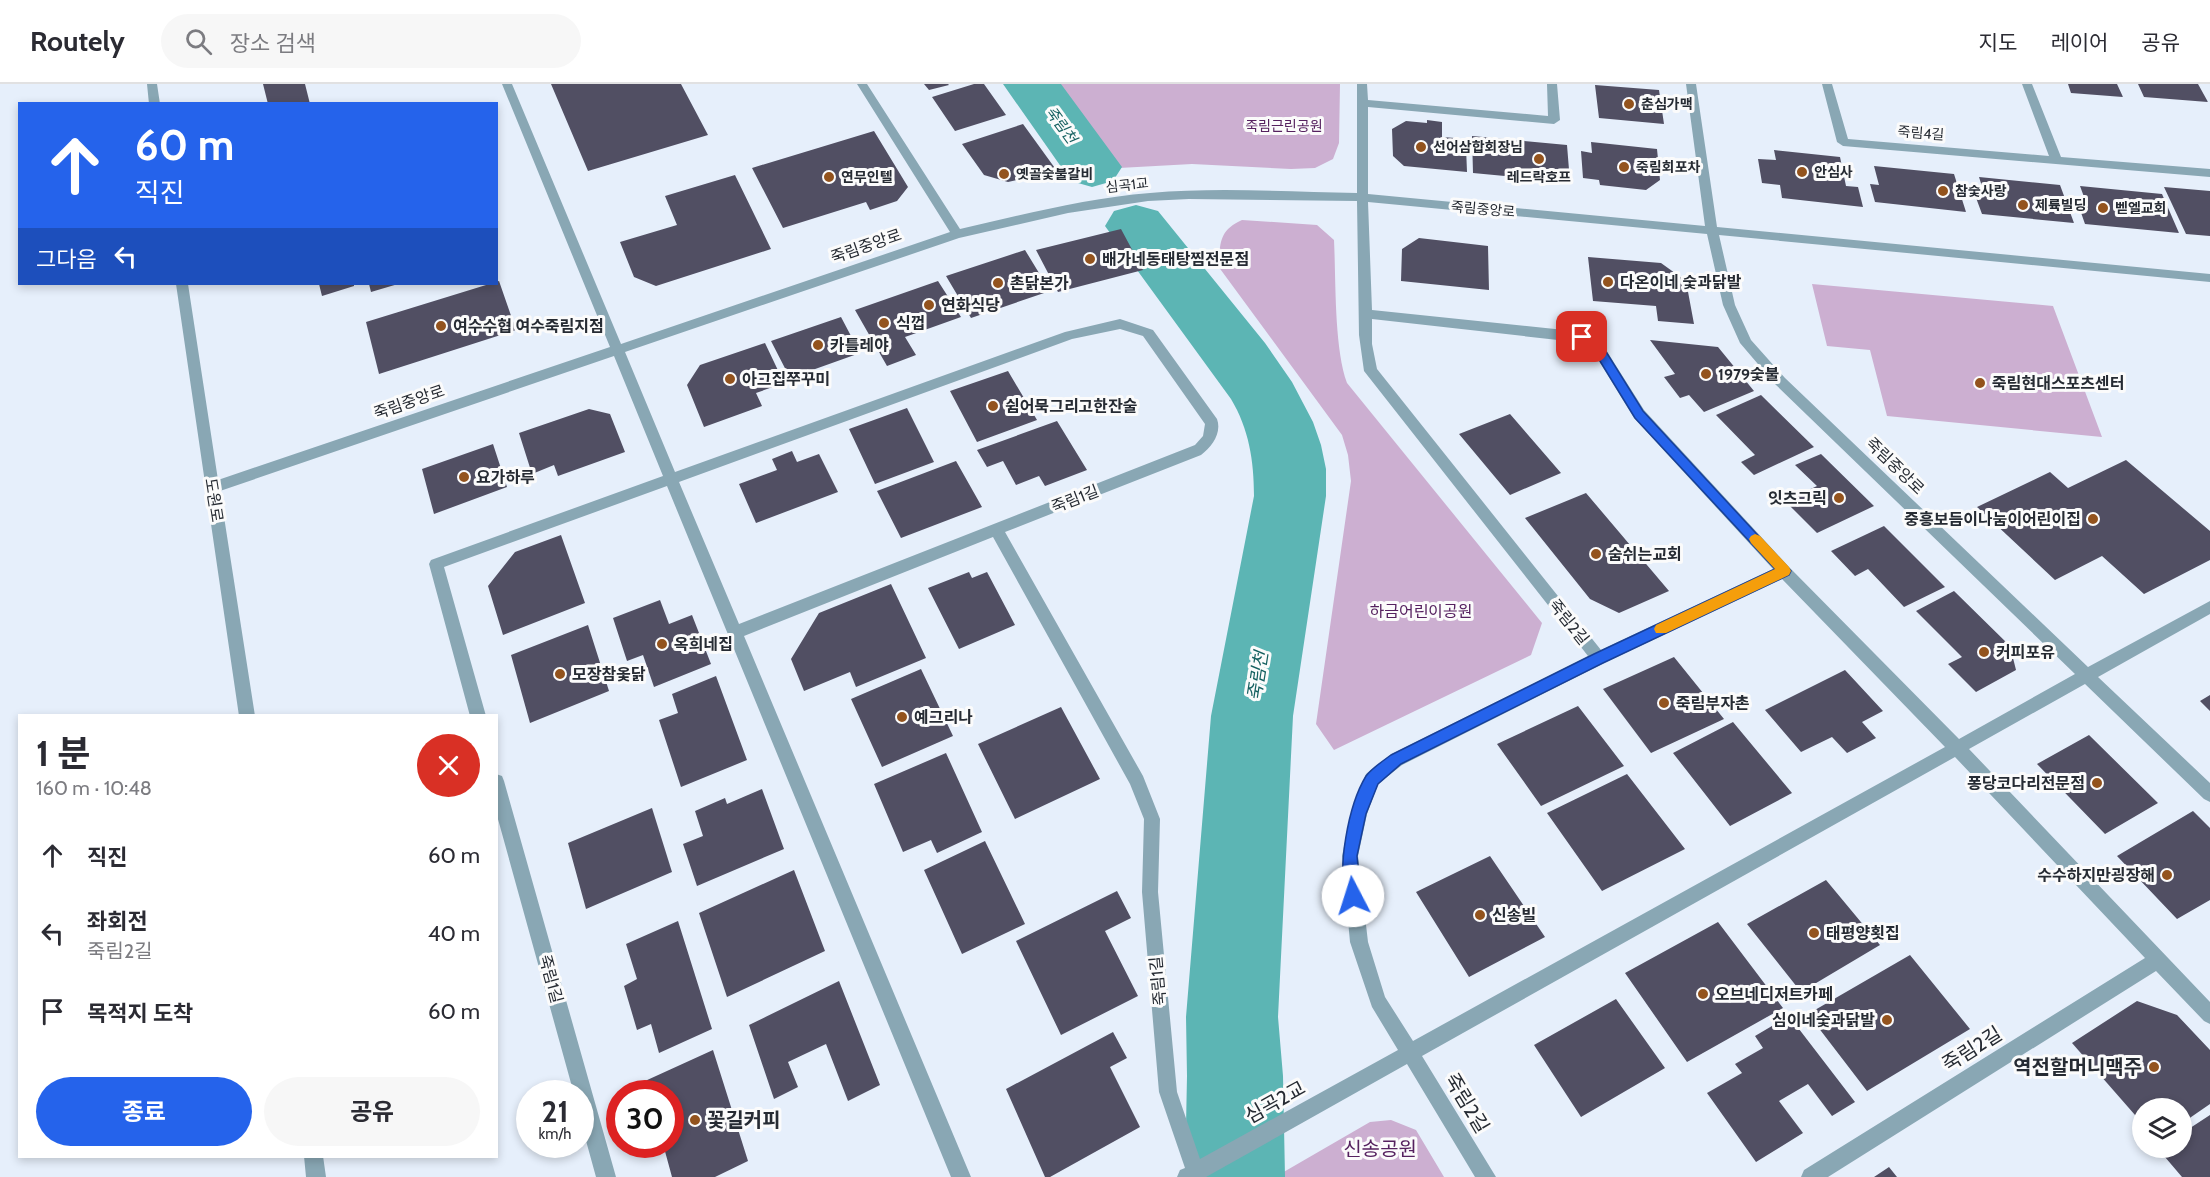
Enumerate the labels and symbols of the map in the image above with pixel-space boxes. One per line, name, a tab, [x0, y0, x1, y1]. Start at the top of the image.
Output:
place label: 춘심가맥	[1641, 95, 1693, 113]
marker: 춘심가맥	[1622, 97, 1636, 111]
water label: 죽림천	[1042, 103, 1082, 149]
park label: 죽림근린공원	[1245, 117, 1323, 135]
street label: 죽림4길	[1897, 122, 1945, 144]
place label: 선어삼합회장님	[1433, 138, 1523, 156]
marker: 선어삼합회장님	[1414, 140, 1428, 154]
marker: 레드락호프	[1532, 152, 1546, 166]
place label: 죽림회포차	[1636, 158, 1701, 176]
marker: 죽림회포차	[1617, 160, 1631, 174]
place label: 안심사	[1814, 163, 1853, 181]
place label: 옛골숯불갈비	[1016, 165, 1093, 183]
marker: 안심사	[1795, 165, 1809, 179]
marker: 옛골숯불갈비	[997, 167, 1011, 181]
place label: 연무인텔	[841, 168, 893, 186]
place label: 레드락호프	[1507, 168, 1571, 186]
marker: 연무인텔	[822, 170, 836, 184]
street label: 심곡1교	[1104, 173, 1150, 197]
place label: 참숯사랑	[1955, 182, 2007, 200]
marker: 참숯사랑	[1936, 184, 1950, 198]
place label: 제륙빌딩	[2035, 196, 2087, 214]
street label: 죽림중앙로	[1450, 197, 1516, 221]
marker: 제륙빌딩	[2016, 198, 2030, 212]
place label: 벧엘교회	[2115, 199, 2167, 217]
marker: 벧엘교회	[2096, 201, 2110, 215]
street label: 죽림중앙로	[828, 225, 904, 267]
place label: 배가네동태탕찜전문점	[1102, 250, 1249, 269]
marker: 배가네동태탕찜전문점	[1083, 252, 1097, 266]
place label: 다온이네 숯과닭발	[1620, 273, 1742, 292]
place label: 촌닭본가	[1010, 274, 1069, 293]
marker: 다온이네 숯과닭발	[1601, 275, 1615, 289]
marker: 촌닭본가	[991, 276, 1005, 290]
place label: 연화식당	[941, 296, 1000, 315]
marker: 연화식당	[922, 298, 936, 312]
pin	[1556, 311, 1607, 362]
place label: 식껍	[896, 314, 925, 333]
marker: 식껍	[877, 316, 891, 330]
place label: 여수수협 여수죽림지점	[453, 317, 604, 336]
marker: 여수수협 여수죽림지점	[434, 319, 448, 333]
place label: 카틀레야	[830, 336, 889, 355]
marker: 카틀레야	[811, 338, 825, 352]
place label: 1979숯불	[1718, 365, 1780, 384]
marker: 1979숯불	[1699, 367, 1713, 381]
place label: 아그집쭈꾸미	[742, 370, 830, 389]
marker: 아그집쭈꾸미	[723, 372, 737, 386]
place label: 죽림현대스포츠센터	[1992, 374, 2124, 393]
marker: 죽림현대스포츠센터	[1973, 376, 1987, 390]
street label: 죽림중앙로	[371, 381, 447, 423]
place label: 쉼어묵그리고한잔술	[1005, 397, 1137, 416]
marker: 쉼어묵그리고한잔술	[986, 399, 1000, 413]
street label: 죽림중앙로	[1862, 434, 1928, 499]
place label: 요가하루	[476, 468, 535, 487]
marker: 요가하루	[457, 470, 471, 484]
street label: 도원로	[201, 477, 227, 524]
street label: 죽림1길	[1049, 481, 1101, 517]
place label: 잇츠그릭	[1768, 489, 1827, 508]
marker: 잇츠그릭	[1832, 491, 1846, 505]
place label: 중흥보듬이나눔이어린이집	[1904, 510, 2081, 529]
marker: 중흥보듬이나눔이어린이집	[2086, 512, 2100, 526]
place label: 숨쉬는교회	[1608, 545, 1682, 564]
marker: 숨쉬는교회	[1589, 547, 1603, 561]
street label: 죽림2길	[1545, 596, 1593, 648]
park label: 하금어린이공원	[1369, 602, 1473, 621]
place label: 옥희네집	[674, 635, 733, 654]
marker: 옥희네집	[655, 637, 669, 651]
place label: 커피포유	[1996, 643, 2055, 662]
marker: 커피포유	[1977, 645, 1991, 659]
water label: 죽림천	[1243, 647, 1273, 702]
place label: 모장참옻닭	[572, 665, 646, 684]
marker: 모장참옻닭	[553, 667, 567, 681]
place label: 죽림부자촌	[1676, 694, 1750, 713]
marker: 죽림부자촌	[1657, 696, 1671, 710]
place label: 예그리나	[914, 708, 973, 727]
marker: 예그리나	[895, 710, 909, 724]
place label: 퐁당코다리전문점	[1967, 774, 2085, 793]
marker: 퐁당코다리전문점	[2090, 776, 2104, 790]
position arrow	[1321, 864, 1385, 928]
place label: 수수하지만굉장해	[2037, 866, 2155, 885]
marker: 수수하지만굉장해	[2160, 868, 2174, 882]
place label: 신송빌	[1492, 906, 1536, 925]
marker: 신송빌	[1473, 908, 1487, 922]
place label: 태평양횟집	[1826, 924, 1900, 943]
marker: 태평양횟집	[1807, 926, 1821, 940]
street label: 죽림1길	[535, 953, 567, 1005]
street label: 죽림1길	[1146, 956, 1170, 1006]
place label: 오브네디저트카페	[1715, 985, 1833, 1004]
marker: 오브네디저트카페	[1696, 987, 1710, 1001]
place label: 심이네숯과닭발	[1772, 1011, 1875, 1030]
marker: 심이네숯과닭발	[1880, 1013, 1894, 1027]
street label: 죽림2길	[1938, 1021, 2006, 1077]
place label: 역전할머니맥주	[2013, 1055, 2142, 1079]
marker: 역전할머니맥주	[2147, 1060, 2161, 1074]
street label: 죽림2길	[1440, 1069, 1494, 1137]
street label: 심곡2교	[1240, 1076, 1310, 1128]
speed limit sign: 30	[606, 1080, 684, 1158]
place label: 꽃길커피	[707, 1108, 781, 1132]
marker: 꽃길커피	[688, 1113, 702, 1127]
park label: 신송공원	[1343, 1137, 1417, 1161]

